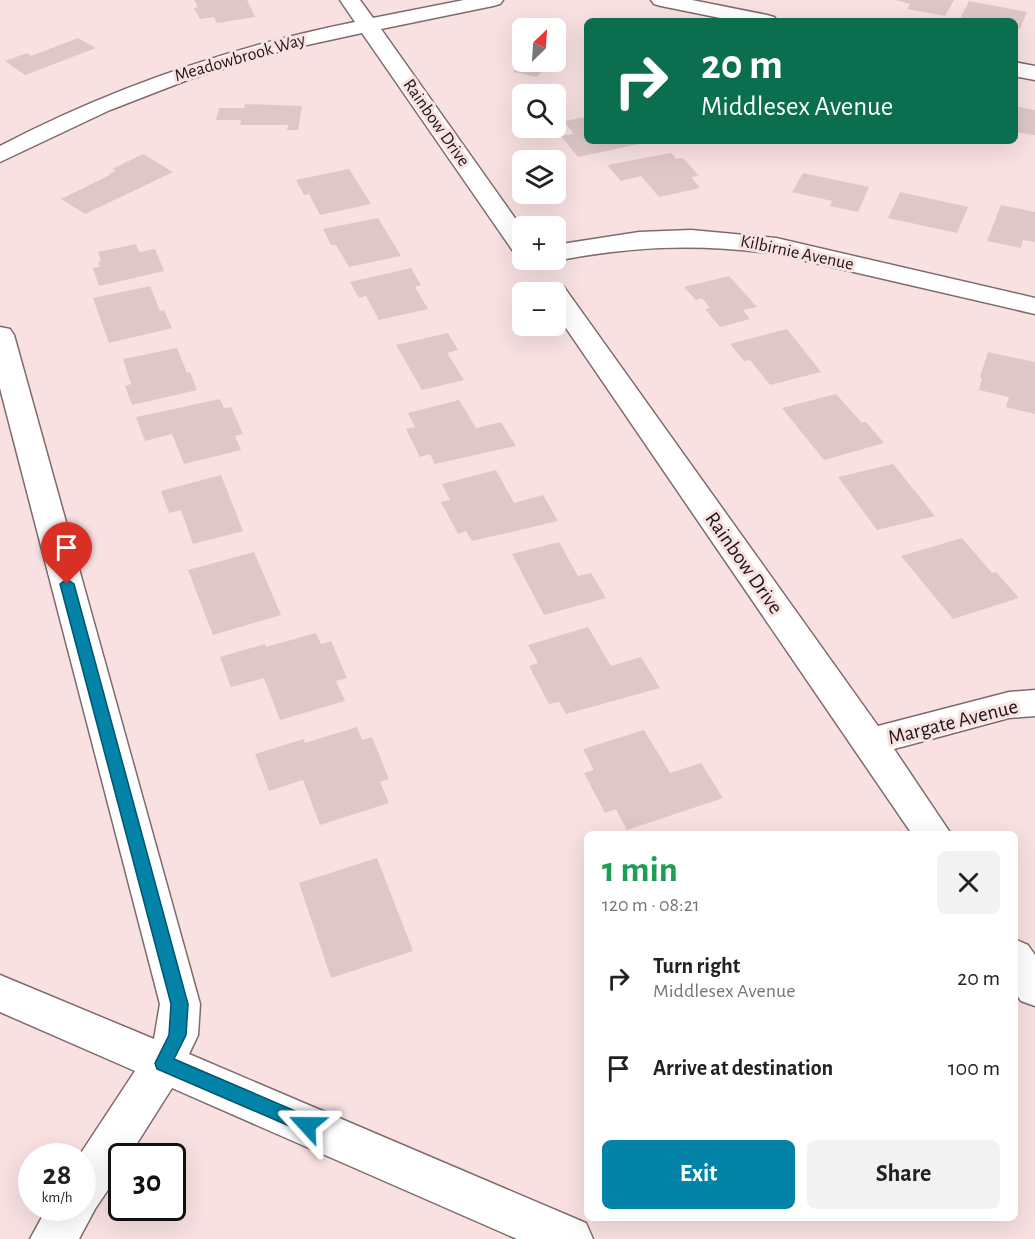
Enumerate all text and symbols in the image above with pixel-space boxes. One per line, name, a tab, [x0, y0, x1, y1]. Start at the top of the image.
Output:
north arrow	[512, 18, 566, 72]
map controls	[512, 18, 566, 336]
street label: Meadowbrook Way	[173, 31, 308, 85]
icon: right	[602, 42, 680, 120]
text: 20 m	[701, 44, 783, 86]
street label: Rainbow Drive	[399, 76, 473, 170]
button: search	[512, 84, 566, 138]
text: Middlesex Avenue	[701, 93, 893, 120]
button: layers	[512, 150, 566, 204]
button: +	[512, 216, 566, 270]
street label: Kilbirnie Avenue	[739, 232, 855, 274]
button: −	[512, 282, 566, 336]
street label: Rainbow Drive	[701, 508, 787, 618]
pin	[41, 522, 92, 584]
icon: arrive	[50, 531, 83, 564]
street label: Margate Avenue	[886, 696, 1020, 748]
button: close	[937, 851, 1000, 914]
text: 1 min	[602, 852, 678, 888]
text: 120 m · 08:21	[602, 895, 700, 915]
text: Turn right	[653, 955, 740, 977]
icon: right	[602, 962, 635, 995]
text: 20 m	[957, 967, 1000, 989]
text: Middlesex Avenue	[653, 981, 795, 1001]
icon: arrive	[602, 1052, 635, 1085]
text: Arrive at destination	[653, 1057, 833, 1079]
text: 100 m	[948, 1057, 1000, 1079]
position arrow	[275, 1093, 339, 1157]
button: Exit	[602, 1140, 795, 1209]
button: Share	[807, 1140, 1000, 1209]
speed limit sign: 30	[108, 1143, 186, 1221]
text: 28	[43, 1160, 71, 1190]
text: km/h	[42, 1190, 72, 1205]

